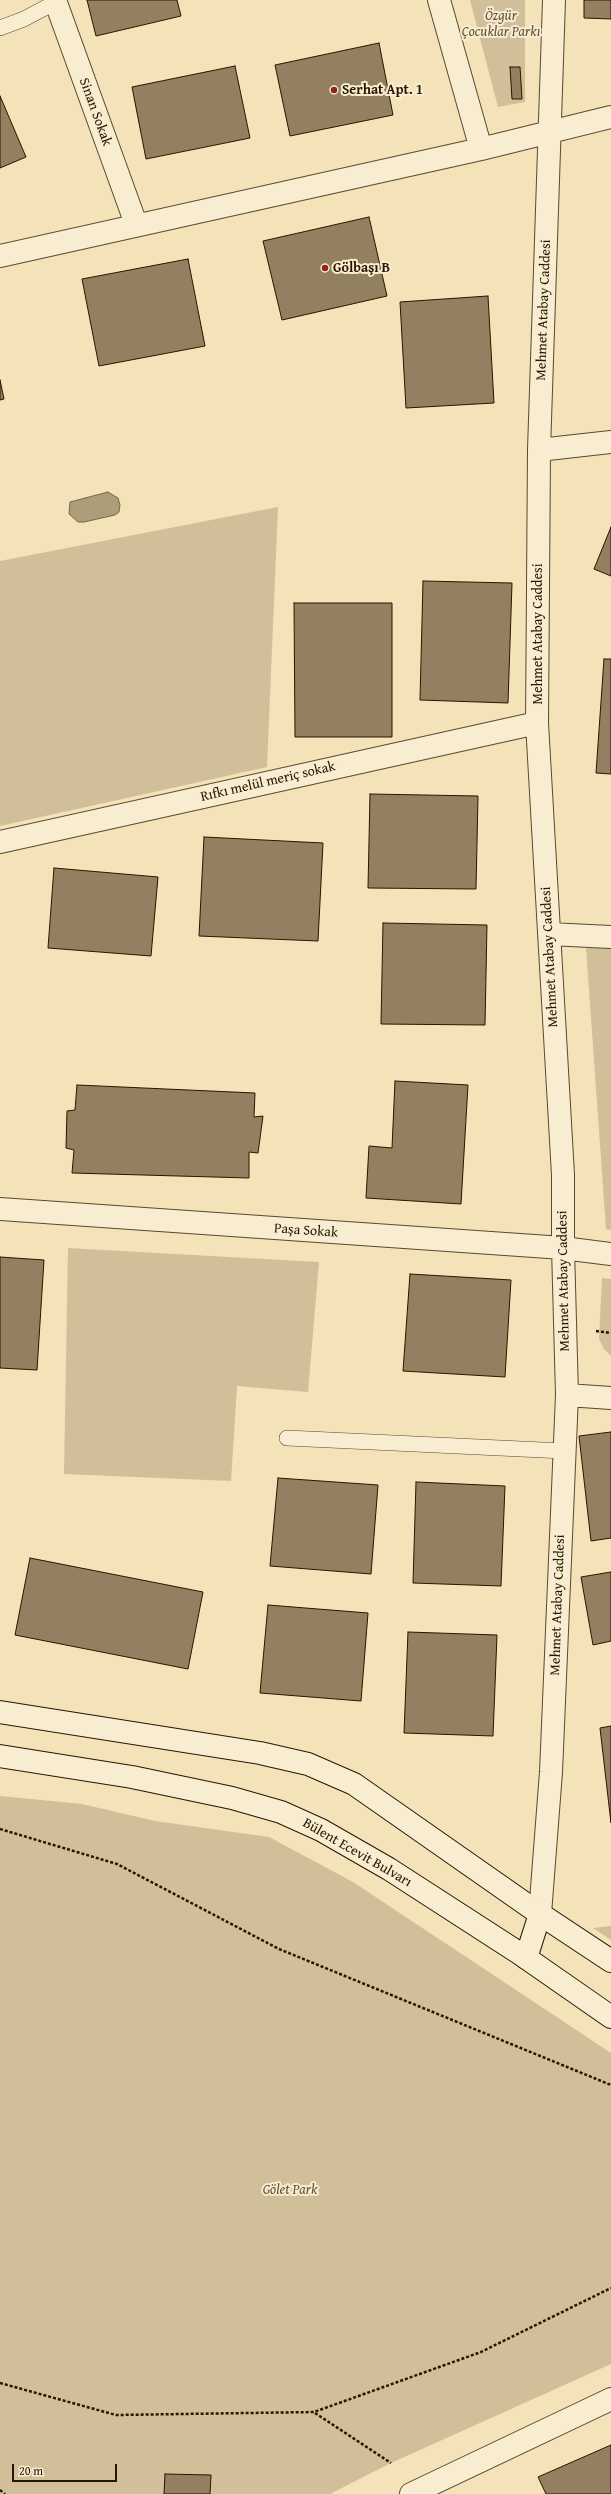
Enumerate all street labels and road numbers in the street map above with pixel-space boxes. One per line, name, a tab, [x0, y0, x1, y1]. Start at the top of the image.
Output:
street label: Sinan Sokak	[75, 76, 115, 148]
street label: Mehmet Atabay Caddesi	[533, 239, 555, 381]
street label: Mehmet Atabay Caddesi	[530, 563, 546, 705]
street label: Rıfkı melül meriç sokak	[199, 758, 337, 806]
street label: Mehmet Atabay Caddesi	[538, 886, 562, 1028]
street label: Mehmet Atabay Caddesi	[554, 1210, 574, 1352]
street label: Paşa Sokak	[273, 1220, 339, 1242]
street label: Mehmet Atabay Caddesi	[547, 1534, 569, 1676]
street label: Bülent Ecevit Bulvarı	[299, 1815, 415, 1891]

